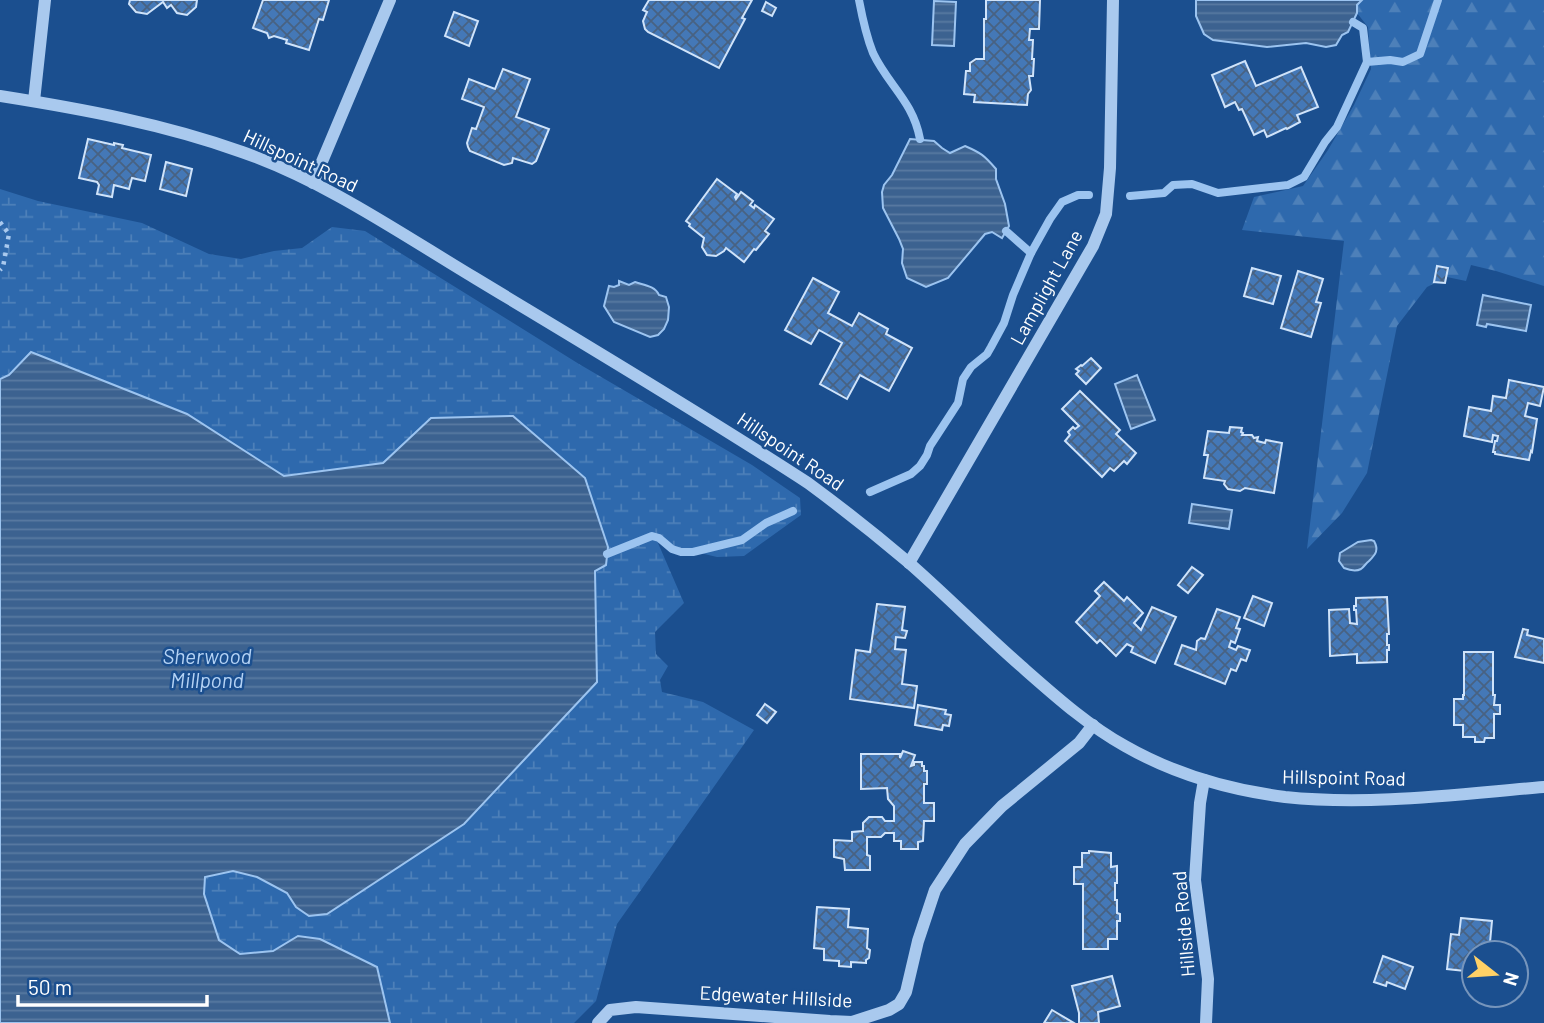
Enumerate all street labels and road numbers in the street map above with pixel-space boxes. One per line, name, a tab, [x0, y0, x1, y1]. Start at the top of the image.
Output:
street label: Hillspoint Road	[240, 123, 362, 197]
street label: Lamplight Lane	[1005, 226, 1087, 348]
street label: Hillspoint Road	[733, 407, 849, 495]
street label: Hillspoint Road	[1282, 764, 1406, 790]
street label: Hillside Road	[1167, 870, 1199, 978]
street label: Edgewater Hillside	[699, 981, 853, 1011]

